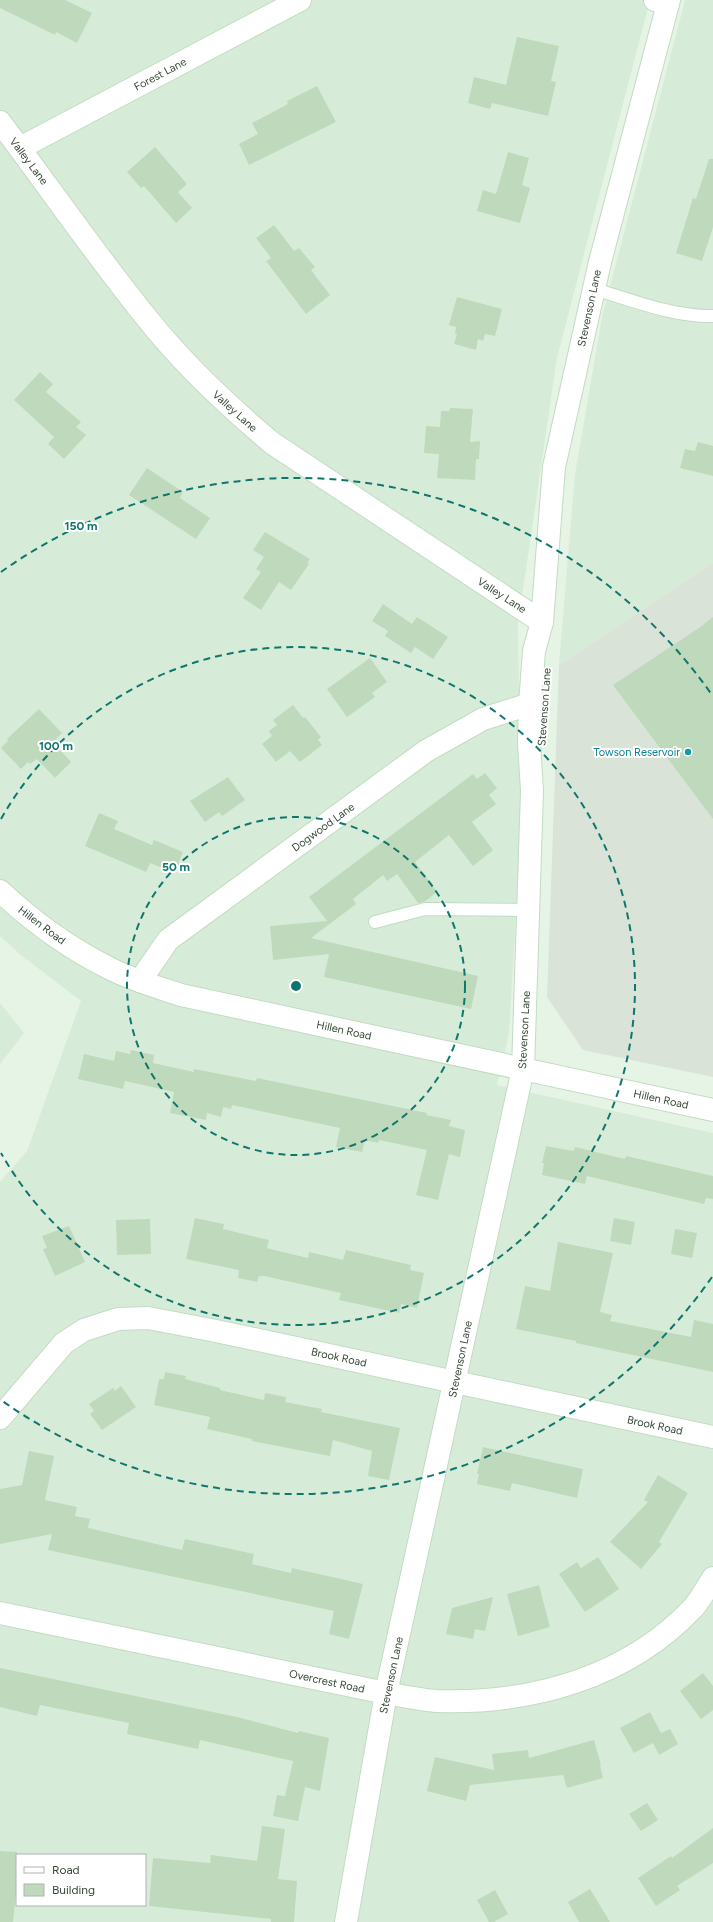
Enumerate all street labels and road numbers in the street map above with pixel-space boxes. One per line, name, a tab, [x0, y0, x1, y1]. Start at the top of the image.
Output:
street label: Forest Lane	[132, 55, 189, 94]
street label: Valley Lane	[7, 135, 50, 187]
street label: Stevenson Lane	[575, 268, 604, 348]
street label: Valley Lane	[210, 388, 260, 435]
street label: Valley Lane	[475, 575, 529, 616]
street label: Stevenson Lane	[535, 668, 554, 747]
street label: Dogwood Lane	[289, 800, 357, 855]
street label: Hillen Road	[15, 903, 68, 947]
street label: Stevenson Lane	[516, 991, 533, 1069]
street label: Hillen Road	[315, 1018, 373, 1043]
street label: Hillen Road	[632, 1087, 690, 1112]
street label: Stevenson Lane	[446, 1319, 475, 1399]
street label: Brook Road	[310, 1345, 368, 1370]
street label: Brook Road	[626, 1413, 684, 1438]
street label: Stevenson Lane	[377, 1635, 406, 1715]
street label: Overcrest Road	[288, 1667, 366, 1696]

